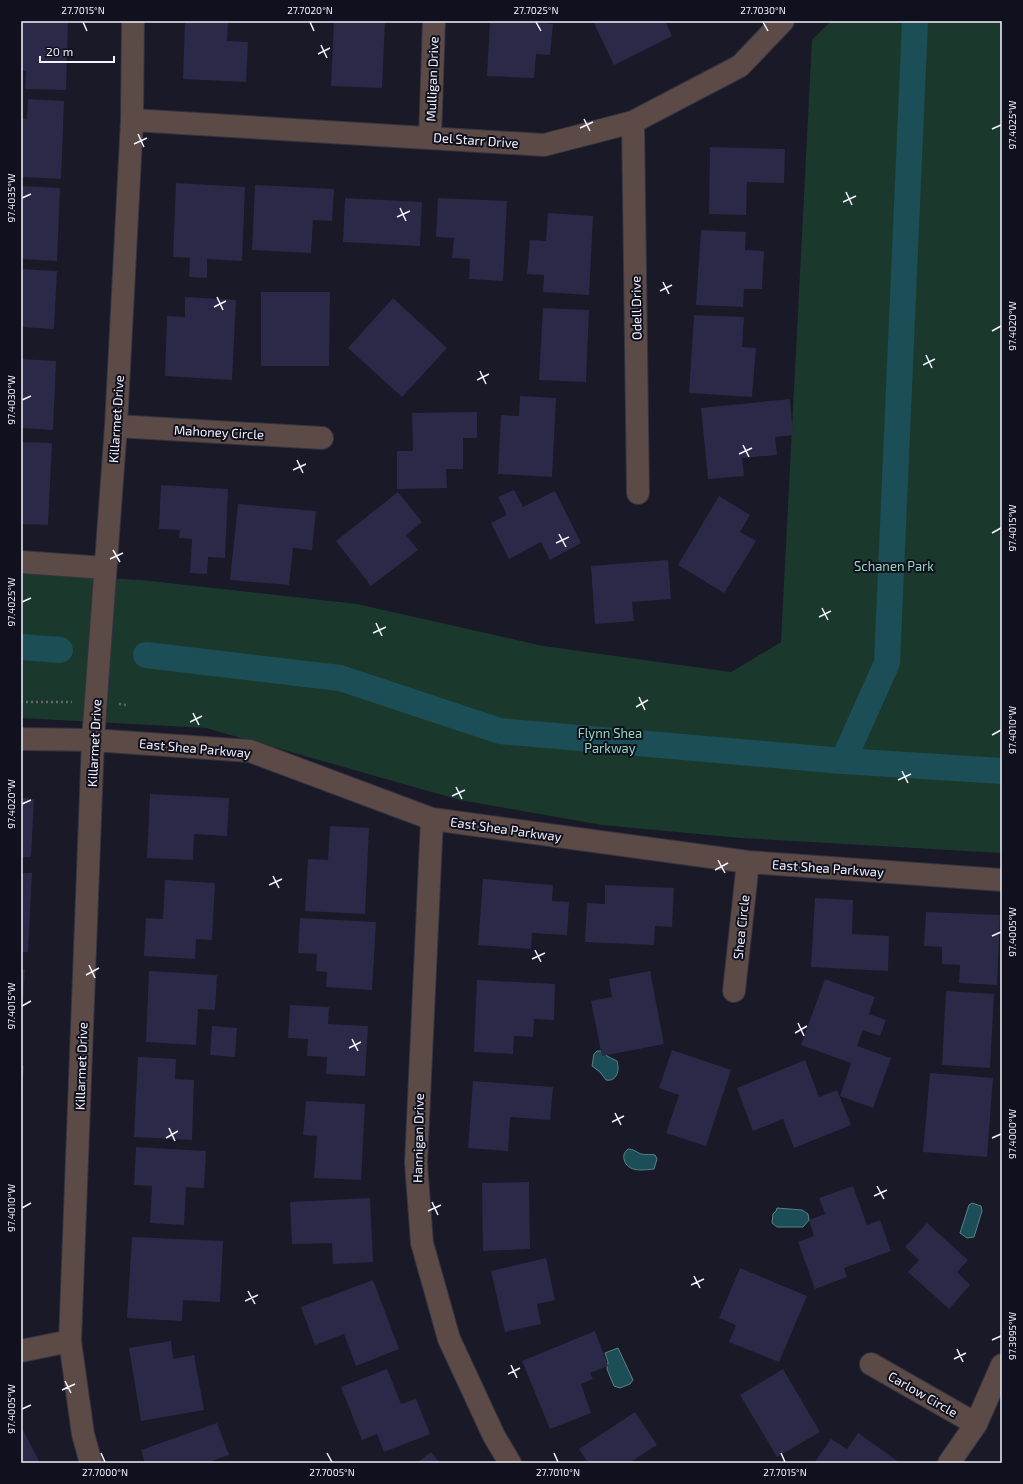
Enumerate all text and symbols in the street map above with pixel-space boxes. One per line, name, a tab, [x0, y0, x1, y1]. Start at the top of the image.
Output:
text: 27.7015°N	[61, 4, 105, 16]
text: 27.7020°N	[287, 4, 333, 16]
text: 27.7025°N	[513, 4, 559, 16]
text: 27.7030°N	[740, 4, 786, 16]
street label: Mulligan Drive	[423, 36, 441, 122]
scale bar	[40, 38, 114, 64]
text: 20 m	[46, 44, 73, 58]
text: 97.4025°W	[1006, 100, 1018, 149]
street label: Del Starr Drive	[433, 129, 519, 151]
text: 97.4035°W	[5, 173, 17, 222]
street label: Odell Drive	[627, 276, 645, 340]
text: 97.4020°W	[1006, 301, 1018, 351]
street label: Killarmet Drive	[105, 374, 127, 463]
text: 97.4030°W	[5, 375, 17, 425]
street label: Mahoney Circle	[173, 422, 265, 442]
text: 97.4015°W	[1006, 504, 1018, 552]
park label: Schanen Park	[854, 558, 934, 574]
text: 97.4025°W	[5, 577, 17, 626]
street label: Killarmet Drive	[84, 699, 104, 787]
text: 97.4010°W	[1006, 706, 1018, 754]
park label: Flynn Shea Parkway	[578, 725, 642, 756]
street label: East Shea Parkway	[139, 735, 252, 761]
text: 97.4020°W	[5, 779, 17, 829]
street label: East Shea Parkway	[449, 813, 563, 845]
street label: East Shea Parkway	[772, 856, 885, 880]
street label: Shea Circle	[730, 894, 752, 960]
text: 97.4005°W	[1006, 907, 1018, 957]
text: 97.4015°W	[5, 982, 17, 1030]
street label: Killarmet Drive	[71, 1022, 91, 1110]
street label: Hannigan Drive	[409, 1093, 427, 1183]
text: 97.4000°W	[1006, 1109, 1018, 1159]
text: 97.4010°W	[5, 1184, 17, 1232]
text: 97.3995°W	[1006, 1311, 1018, 1360]
street label: Carlow Circle	[886, 1368, 960, 1420]
text: 97.4005°W	[5, 1384, 17, 1434]
text: 27.7000°N	[82, 1466, 128, 1478]
text: 27.7005°N	[309, 1466, 355, 1478]
text: 27.7010°N	[536, 1466, 580, 1478]
text: 27.7015°N	[763, 1466, 807, 1478]

